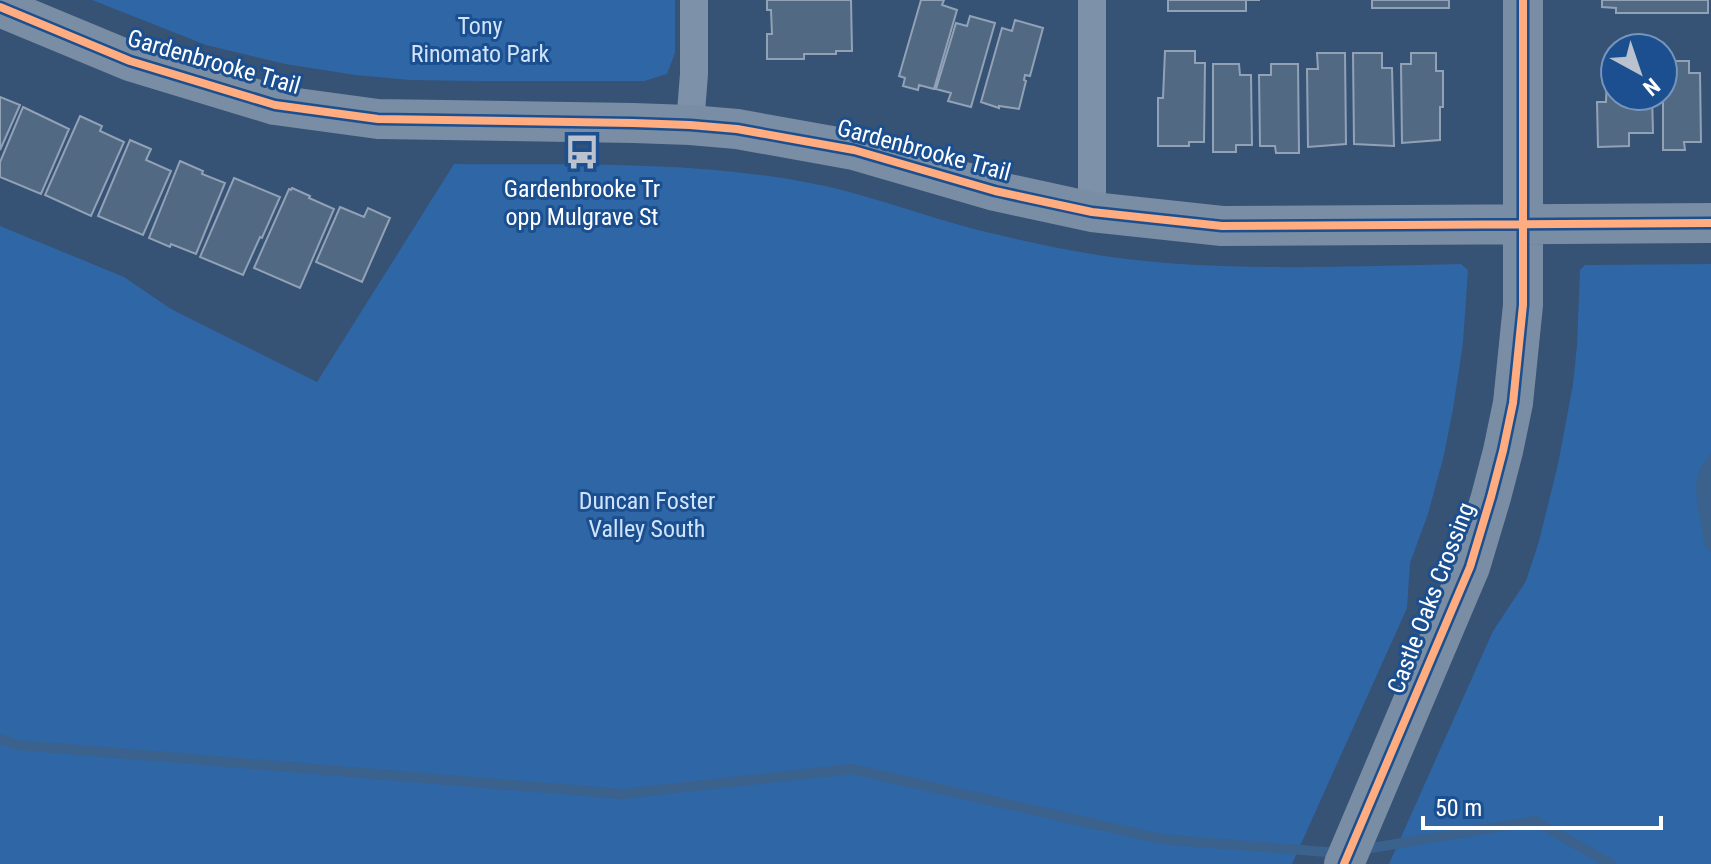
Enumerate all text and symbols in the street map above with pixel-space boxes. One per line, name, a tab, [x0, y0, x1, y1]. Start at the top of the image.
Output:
park label: Tony Rinomato Park	[411, 12, 550, 68]
street label: Gardenbrooke Trail	[124, 24, 304, 100]
north arrow	[1599, 32, 1679, 112]
text: N	[1638, 73, 1665, 101]
street label: Gardenbrooke Trail	[834, 113, 1014, 187]
bus stop icon: Gardenbrooke Tr opp Mulgrave St	[563, 133, 601, 171]
place label: Gardenbrooke Tr opp Mulgrave St	[504, 175, 660, 231]
park label: Duncan Foster Valley South	[579, 487, 715, 543]
street label: Castle Oaks Crossing	[1382, 499, 1480, 697]
scale bar	[1423, 780, 1661, 830]
text: 50 m	[1435, 794, 1482, 822]

